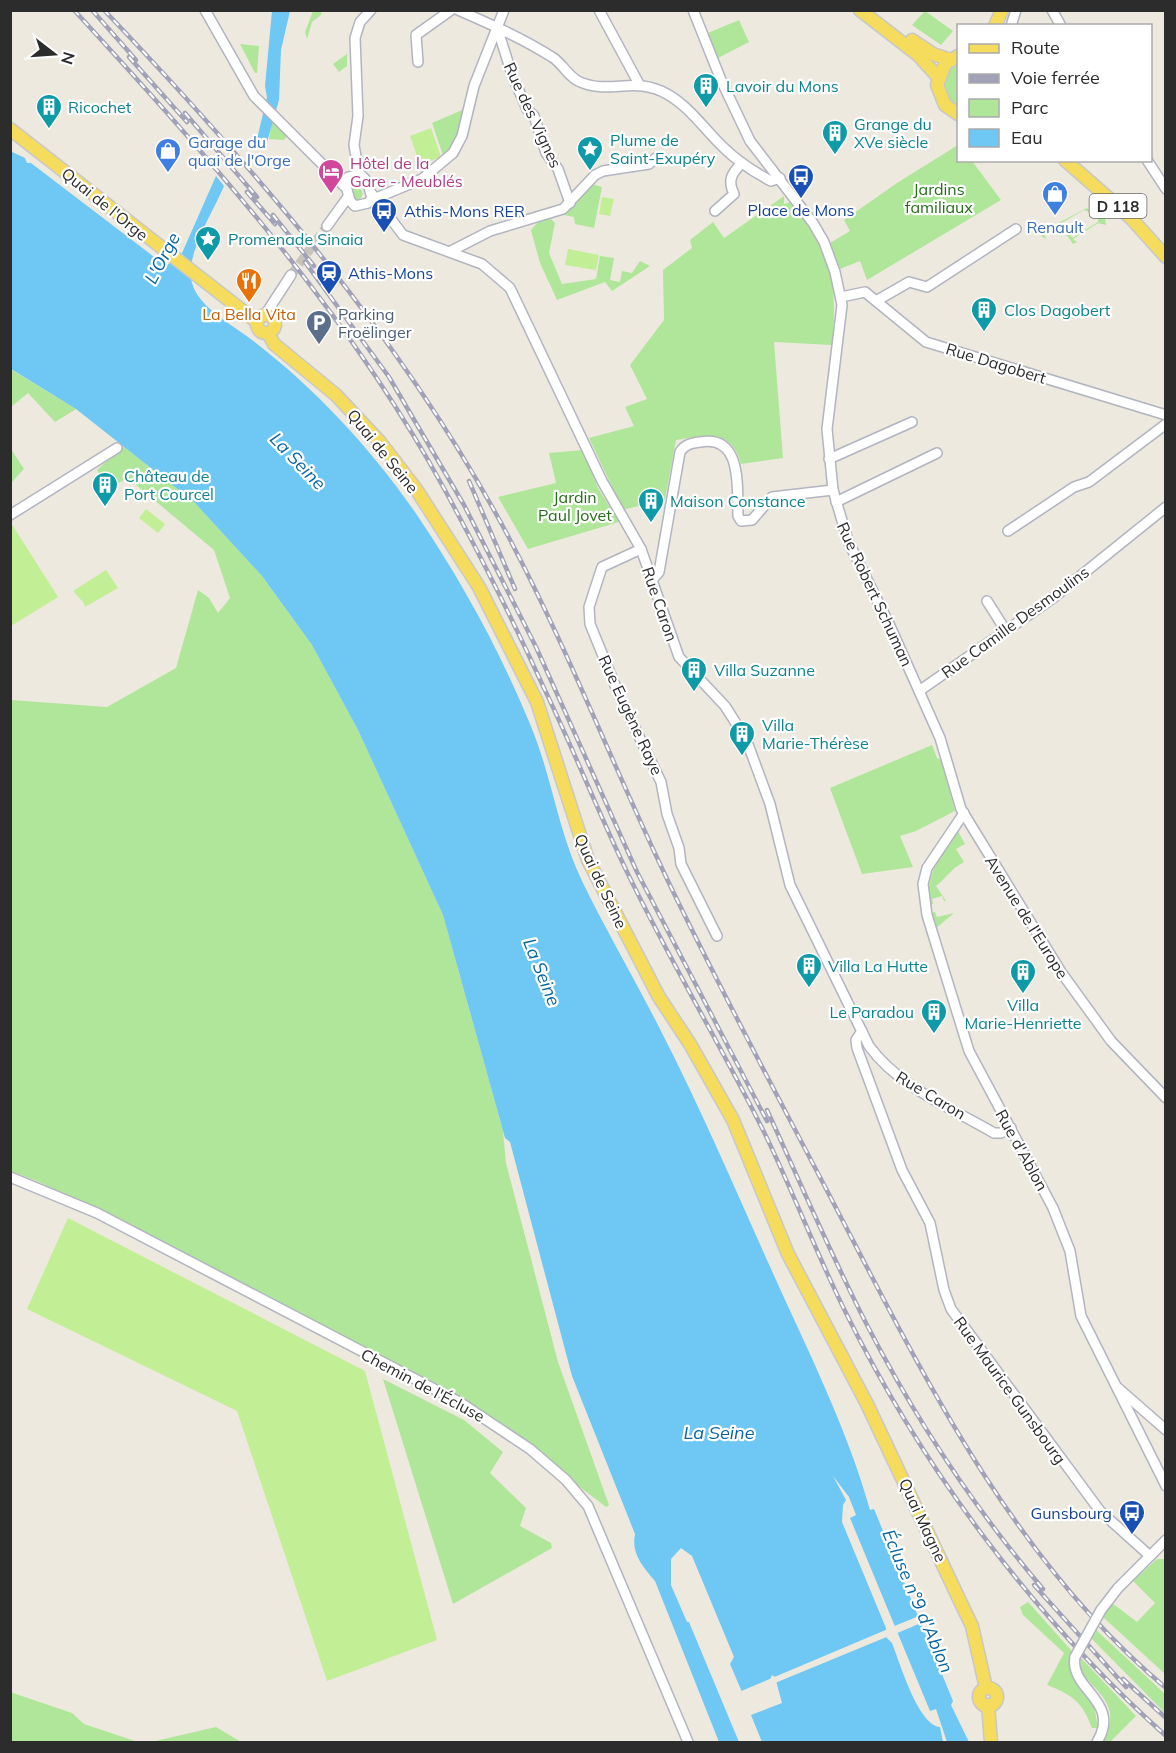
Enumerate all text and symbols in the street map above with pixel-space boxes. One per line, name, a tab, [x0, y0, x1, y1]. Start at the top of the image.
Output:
north arrow	[24, 24, 84, 84]
legend	[957, 24, 1152, 162]
text: Route	[1011, 36, 1060, 59]
text: N	[57, 50, 80, 67]
street label: Rue des Vignes	[500, 59, 566, 171]
text: Voie ferrée	[1011, 66, 1100, 89]
building icon: Lavoir du Mons	[691, 71, 721, 109]
place label: Lavoir du Mons	[726, 76, 839, 96]
building icon: Ricochet	[34, 92, 64, 130]
text: Parc	[1011, 96, 1049, 119]
place label: Ricochet	[68, 97, 132, 117]
place label: Grange du XVe siècle	[854, 114, 932, 152]
building icon: Grange du XVe siècle	[820, 118, 850, 156]
text: Eau	[1011, 126, 1043, 149]
place label: Plume de Saint-Exupéry	[610, 130, 716, 168]
place label: Garage du quai de l'Orge	[188, 132, 291, 170]
place icon: Plume de Saint-Exupéry	[575, 134, 605, 172]
shop icon: Garage du quai de l'Orge	[153, 136, 183, 174]
place label: Hôtel de la Gare - Meublés	[350, 153, 463, 191]
hotel icon: Hôtel de la Gare - Meublés	[316, 157, 346, 195]
bus stop icon: Place de Mons	[786, 162, 816, 200]
street label: Quai de l'Orge	[58, 163, 152, 245]
park label: Jardins familiaux	[905, 179, 973, 217]
shop icon: Renault	[1040, 179, 1070, 217]
road number: D 118	[1090, 194, 1146, 218]
bus stop icon: Athis-Mons RER	[369, 196, 399, 234]
place label: Place de Mons	[747, 200, 855, 220]
place label: Athis-Mons RER	[404, 201, 525, 221]
place label: Renault	[1026, 217, 1084, 237]
place icon: Promenade Sinaia	[193, 224, 223, 262]
water label: L'Orge	[139, 228, 185, 288]
place label: Promenade Sinaia	[228, 229, 363, 249]
station icon: Athis-Mons	[314, 258, 344, 296]
place label: Athis-Mons	[348, 263, 433, 283]
restaurant icon: La Bella Vita	[234, 266, 264, 304]
building icon: Clos Dagobert	[969, 295, 999, 333]
place label: Clos Dagobert	[1004, 300, 1111, 320]
place label: La Bella Vita	[202, 304, 296, 324]
place label: Parking Froëlinger	[338, 304, 412, 342]
parking icon: Parking Froëlinger	[304, 308, 334, 346]
street label: Rue Dagobert	[944, 338, 1049, 388]
street label: Quai de Seine	[343, 405, 423, 497]
water label: La Seine	[265, 427, 331, 495]
place label: Château de Port Courcel	[124, 466, 214, 504]
building icon: Château de Port Courcel	[90, 470, 120, 508]
building icon: Maison Constance	[636, 486, 666, 524]
park label: Jardin Paul Jovet	[538, 487, 612, 525]
place label: Maison Constance	[670, 491, 806, 511]
street label: Rue Robert Schuman	[833, 519, 917, 669]
street label: Rue Camille Desmoulins	[937, 562, 1093, 682]
street label: Rue Caron	[638, 564, 682, 644]
street label: Rue Eugène Raye	[594, 652, 668, 778]
building icon: Villa Suzanne	[679, 655, 709, 693]
place label: Villa Suzanne	[714, 660, 815, 680]
place label: Villa Marie-Thérèse	[762, 715, 869, 753]
building icon: Villa Marie-Thérèse	[727, 719, 757, 757]
street label: Quai de Seine	[570, 830, 632, 932]
street label: Avenue de l'Europe	[981, 852, 1073, 982]
water label: La Seine	[518, 935, 566, 1009]
building icon: Villa La Hutte	[794, 951, 824, 989]
place label: Villa La Hutte	[828, 956, 928, 976]
building icon: Villa Marie-Henriette	[1008, 957, 1038, 995]
place label: Villa Marie-Henriette	[965, 995, 1081, 1033]
building icon: Le Paradou	[919, 997, 949, 1035]
place label: Le Paradou	[830, 1002, 914, 1022]
street label: Rue Caron	[893, 1066, 969, 1124]
street label: Rue d'Ablon	[991, 1106, 1053, 1194]
street label: Rue Maurice Gunsbourg	[950, 1312, 1070, 1468]
street label: Chemin de l'Écluse	[358, 1344, 488, 1426]
water label: La Seine	[684, 1421, 755, 1444]
street label: Quai Magne	[895, 1475, 951, 1565]
bus stop icon: Gunsbourg	[1117, 1498, 1147, 1536]
place label: Gunsbourg	[1030, 1503, 1112, 1523]
water label: Écluse n°9 d'Ablon	[877, 1526, 959, 1676]

